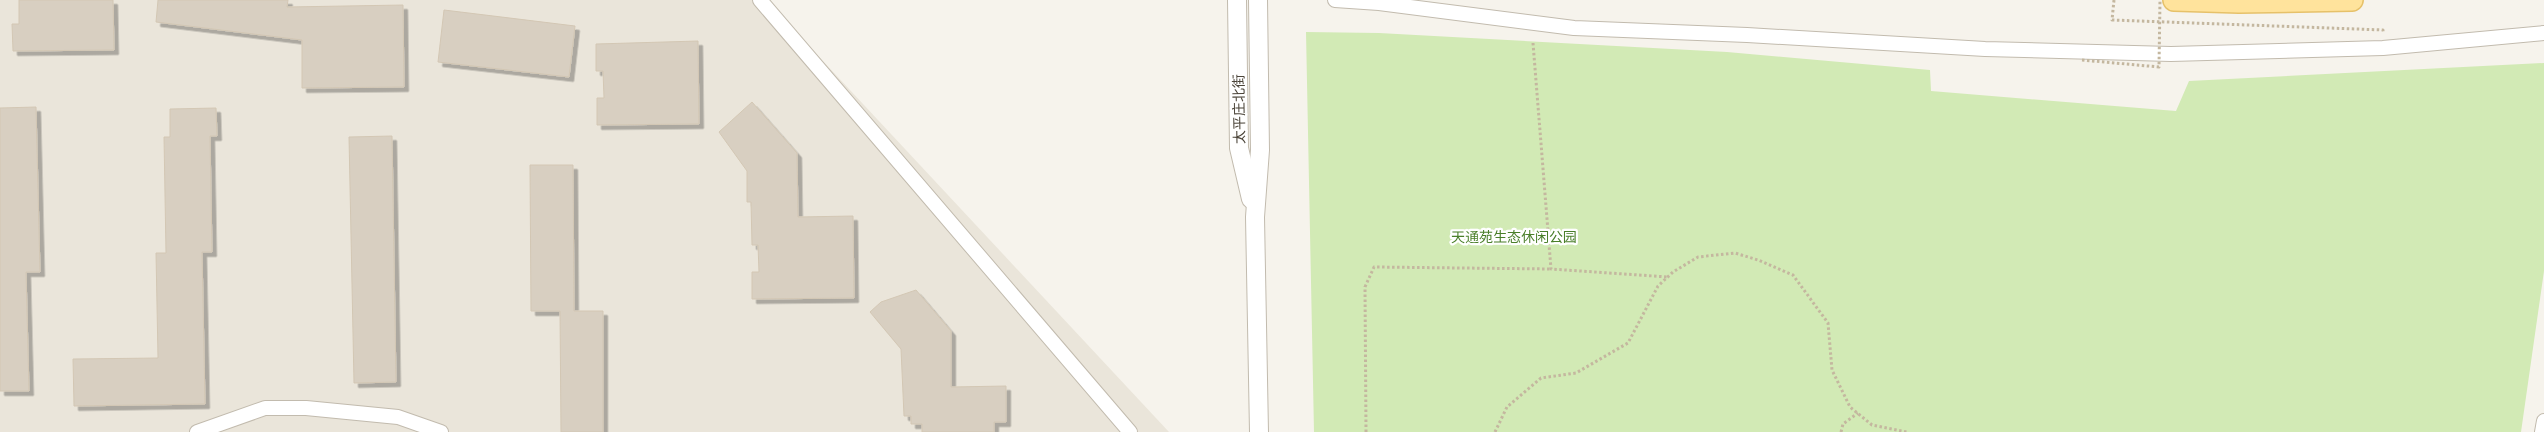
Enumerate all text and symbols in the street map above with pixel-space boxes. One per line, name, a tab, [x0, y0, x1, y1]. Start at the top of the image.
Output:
street label: 太平庄北街	[1229, 74, 1249, 144]
park label: 天通苑生态休闲公园	[1451, 228, 1577, 246]

